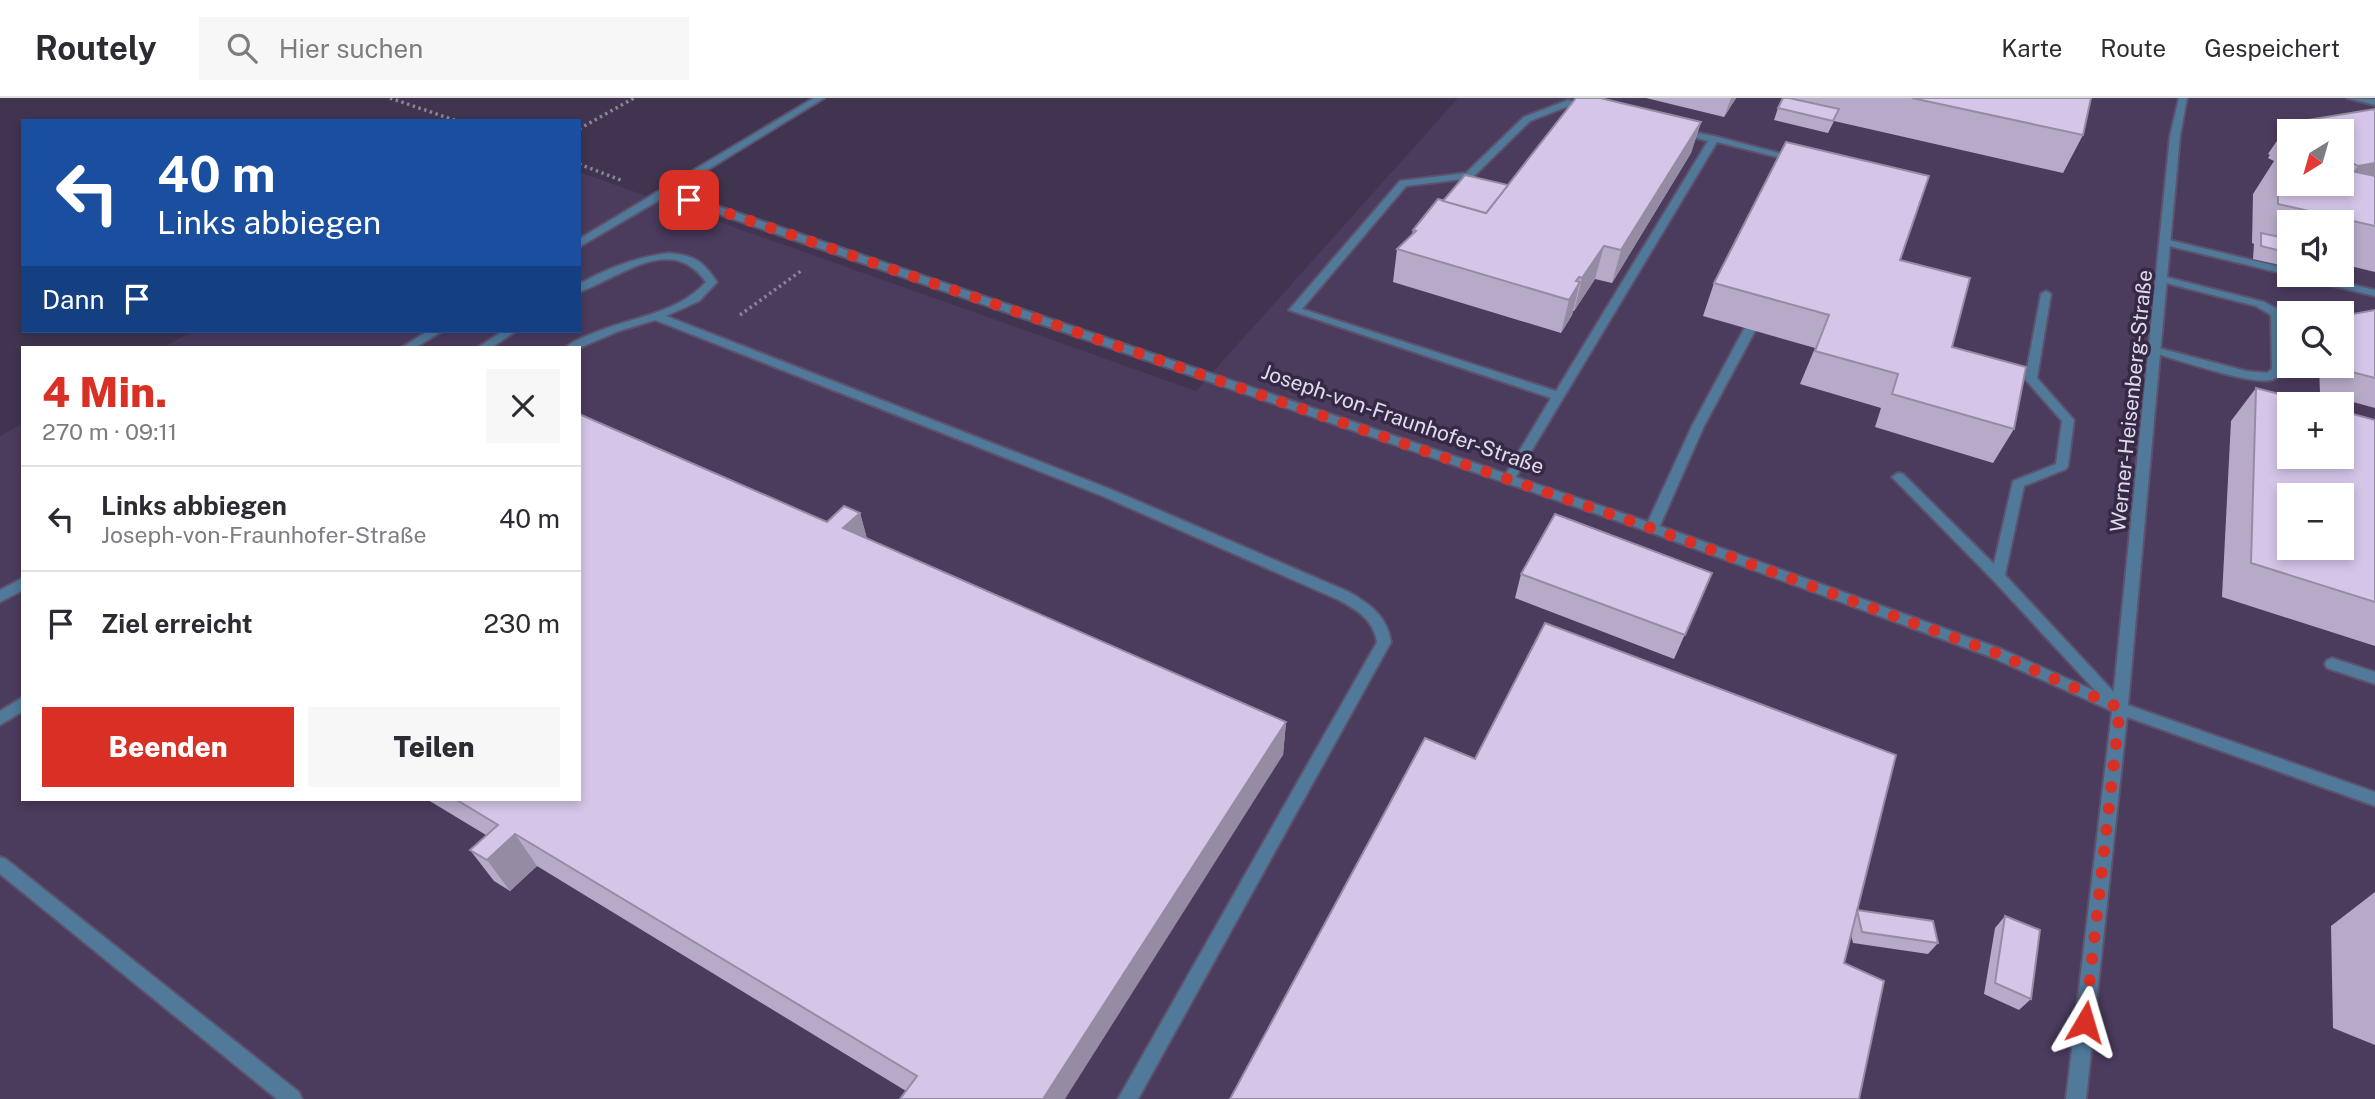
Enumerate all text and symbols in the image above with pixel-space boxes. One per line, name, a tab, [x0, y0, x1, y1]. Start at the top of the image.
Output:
search box	[199, 17, 689, 80]
text: Routely	[35, 29, 157, 67]
icon: search	[223, 29, 261, 67]
text: Hier suchen	[279, 33, 423, 64]
text: Karte	[2001, 34, 2062, 62]
text: Route	[2100, 34, 2166, 62]
text: Gespeichert	[2204, 34, 2340, 62]
north arrow	[2277, 119, 2354, 196]
map controls	[2277, 119, 2354, 560]
text: 40 m	[157, 145, 276, 203]
icon: left	[42, 147, 133, 238]
pin	[659, 170, 719, 230]
icon: arrive	[670, 181, 708, 219]
text: Links abbiegen	[157, 204, 381, 241]
button: sound	[2277, 210, 2354, 287]
street label: Werner-Heisenberg-Straße	[2105, 269, 2157, 533]
icon: arrive	[118, 280, 156, 318]
text: Dann	[42, 284, 104, 315]
button: search	[2277, 301, 2354, 378]
street label: Joseph-von-Fraunhofer-Straße	[1258, 359, 1548, 479]
text: 4 Min.	[42, 367, 167, 416]
button: close	[486, 369, 560, 443]
button: +	[2277, 392, 2354, 469]
text: 270 m · 09:11	[42, 418, 177, 445]
button: −	[2277, 483, 2354, 560]
text: Links abbiegen	[101, 490, 287, 521]
icon: left	[42, 500, 80, 538]
text: 40 m	[499, 503, 560, 534]
text: Joseph-von-Fraunhofer-Straße	[101, 521, 426, 548]
icon: arrive	[42, 605, 80, 643]
text: Ziel erreicht	[101, 608, 253, 639]
text: 230 m	[484, 608, 560, 639]
button: Beenden	[42, 707, 294, 787]
button: Teilen	[308, 707, 560, 787]
position arrow	[2048, 985, 2122, 1059]

